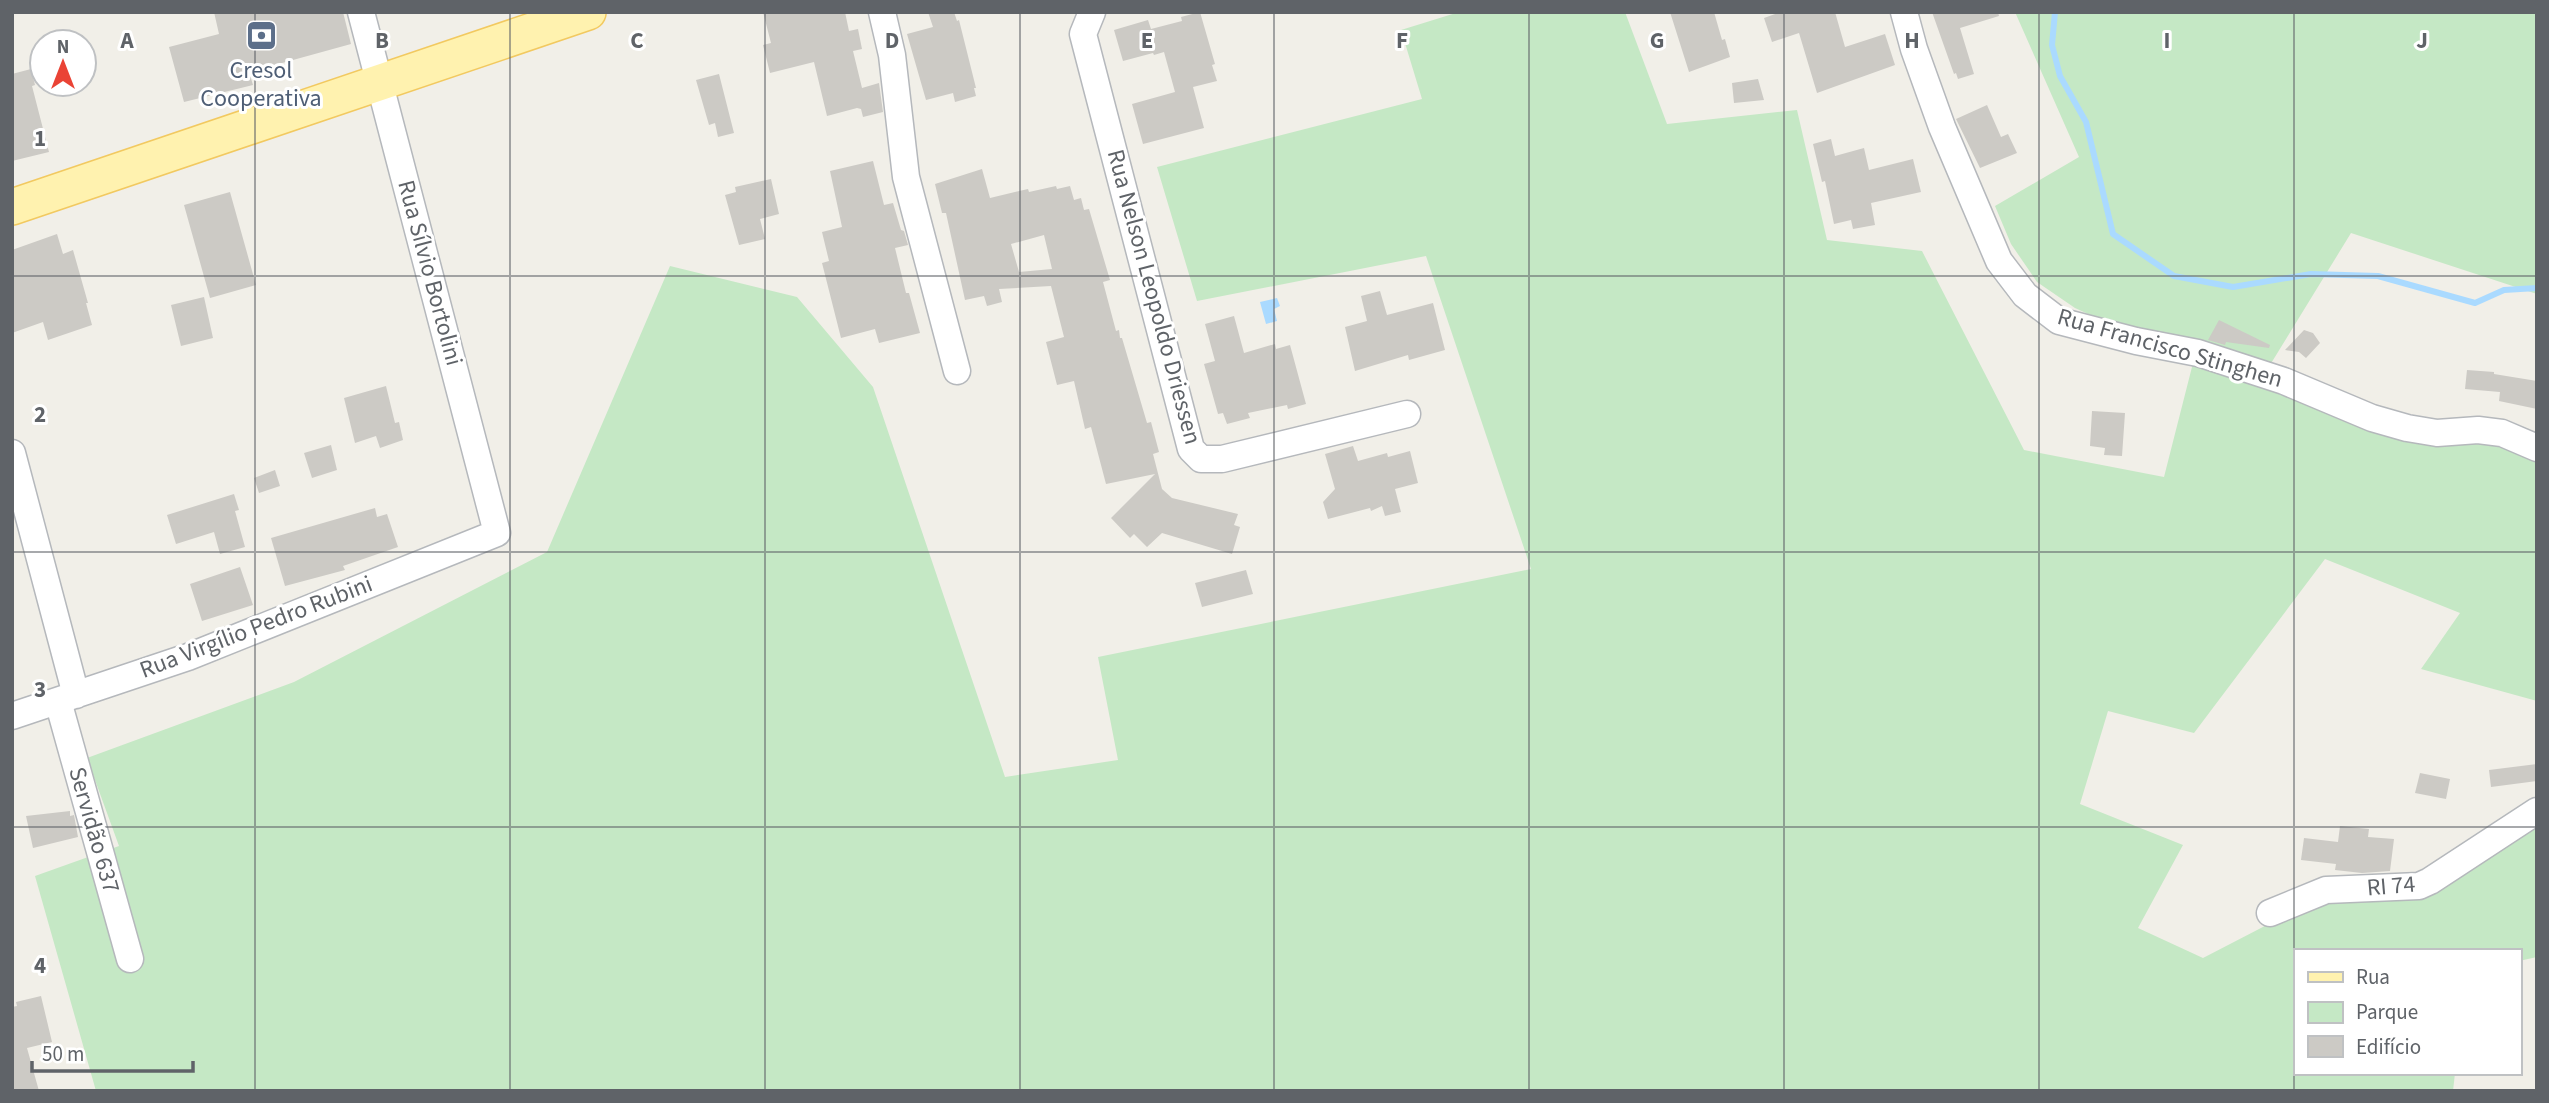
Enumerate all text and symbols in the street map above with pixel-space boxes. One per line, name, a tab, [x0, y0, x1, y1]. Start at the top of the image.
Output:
bank icon: Cresol Cooperativa	[244, 19, 278, 53]
text: A	[119, 24, 134, 57]
text: B	[375, 24, 389, 57]
text: C	[630, 24, 644, 57]
text: D	[885, 24, 899, 57]
text: E	[1141, 24, 1153, 57]
text: F	[1396, 24, 1408, 57]
text: G	[1650, 24, 1664, 57]
text: H	[1904, 24, 1920, 57]
text: I	[2164, 24, 2170, 57]
text: J	[2416, 24, 2428, 57]
north arrow	[28, 28, 98, 98]
text: N	[57, 34, 69, 61]
place label: Cresol Cooperativa	[200, 53, 322, 116]
text: 1	[34, 122, 46, 155]
street label: Rua Nelson Leopoldo Driessen	[1098, 146, 1210, 448]
street label: Rua Sílvio Bortolini	[388, 176, 472, 370]
street label: Rua Francisco Stinghen	[2053, 299, 2287, 397]
text: 2	[34, 398, 46, 431]
street label: Rua Virgílio Pedro Rubini	[134, 566, 378, 688]
text: 3	[34, 673, 46, 706]
street label: Servidão 637	[59, 763, 129, 897]
street label: RI 74	[2365, 866, 2417, 906]
text: 4	[34, 949, 46, 982]
legend	[2294, 949, 2521, 1075]
text: Rua	[2356, 962, 2390, 992]
text: Parque	[2356, 997, 2418, 1027]
scale bar	[32, 1030, 192, 1074]
text: Edifício	[2356, 1032, 2421, 1062]
text: 50 m	[42, 1039, 84, 1069]

